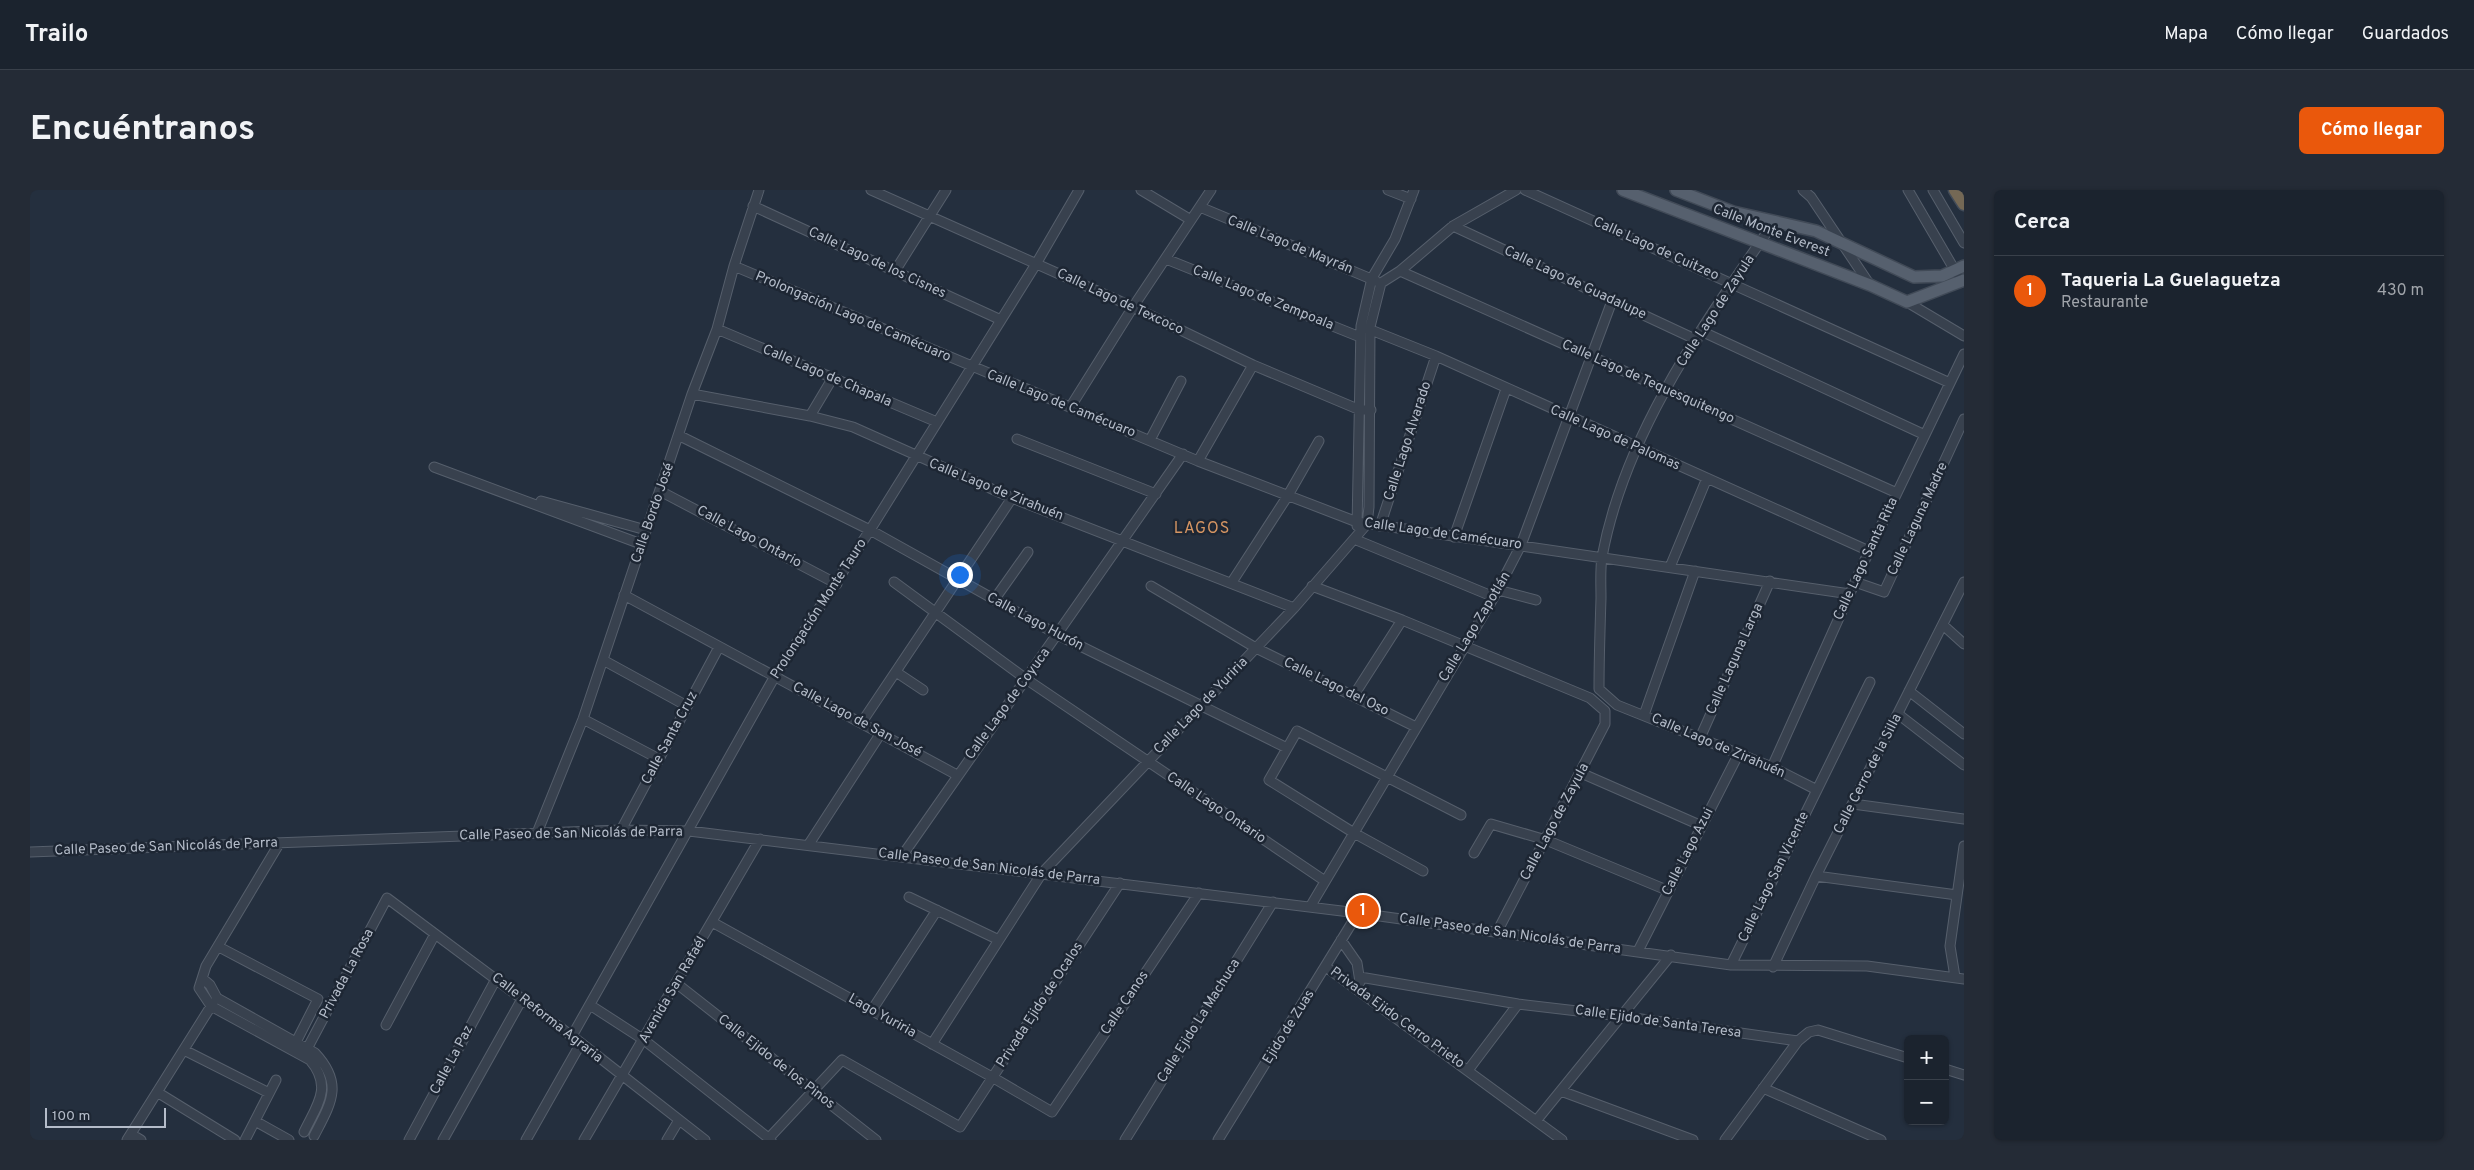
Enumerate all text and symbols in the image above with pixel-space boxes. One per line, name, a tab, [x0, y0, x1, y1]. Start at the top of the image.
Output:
text: Trailo	[25, 20, 88, 50]
text: Mapa	[2164, 23, 2208, 46]
text: Cómo llegar	[2236, 23, 2334, 46]
text: Guardados	[2362, 23, 2449, 46]
button: Cómo llegar	[2299, 107, 2444, 154]
text: Encuéntranos	[30, 108, 255, 152]
street label: Calle Monte Everest	[1710, 201, 1832, 261]
text: Cerca	[2014, 209, 2070, 236]
street label: Calle Lago de Mayrán	[1225, 212, 1355, 278]
street label: Calle Lago de Cuitzeo	[1591, 214, 1722, 284]
street label: Calle Lago de los Cisnes	[805, 224, 949, 302]
street label: Calle Lago de Guadalupe	[1501, 242, 1649, 324]
street label: Calle Lago de Zayula	[1673, 252, 1759, 370]
street label: Calle Lago de Zempoala	[1190, 262, 1336, 334]
street label: Calle Lago de Texcoco	[1054, 265, 1186, 339]
street label: Prolongación Lago de Camécuaro	[753, 268, 954, 366]
text: Taqueria La Guelaguetza	[2061, 269, 2281, 293]
text: 1	[2027, 281, 2033, 301]
text: 430 m	[2377, 281, 2424, 301]
text: Restaurante	[2061, 293, 2148, 313]
street label: Calle Lago de Tequesquitengo	[1559, 336, 1737, 428]
street label: Calle Lago de Chapala	[760, 341, 894, 411]
street label: Calle Lago de Camécuaro	[984, 366, 1138, 442]
street label: Calle Lago Alvarado	[1381, 379, 1435, 503]
street label: Calle Lago de Palomas	[1547, 402, 1683, 474]
street label: Calle Lago de Zirahuén	[926, 455, 1066, 525]
street label: Calle Laguna Madre	[1884, 460, 1952, 578]
street label: Calle Bordo José	[628, 461, 678, 565]
street label: Calle Lago Santa Rita	[1830, 495, 1902, 623]
street label: Calle Lago Ontario	[694, 502, 804, 572]
street label: Calle Lago de Camécuaro	[1363, 515, 1523, 554]
district label: LAGOS	[1174, 519, 1230, 539]
street label: Prolongación Monte Tauro	[767, 535, 871, 682]
your location	[947, 562, 973, 588]
street label: Calle Lago Zapotlán	[1435, 569, 1515, 685]
street label: Calle Lago Hurón	[984, 589, 1086, 655]
street label: Calle Laguna Larga	[1703, 601, 1767, 717]
street label: Calle Lago de Coyuca	[962, 645, 1054, 763]
street label: Calle Lago de Yuriria	[1150, 654, 1252, 758]
street label: Calle Lago del Oso	[1280, 654, 1392, 720]
street label: Calle Lago de San José	[789, 679, 925, 761]
street label: Calle Santa Cruz	[638, 688, 702, 788]
street label: Calle Lago de Zirahuén	[1648, 710, 1788, 782]
street label: Calle Cerro de la Silla	[1830, 711, 1906, 837]
street label: Calle Lago de Zayula	[1517, 760, 1593, 884]
street label: Calle Lago Ontario	[1163, 768, 1269, 848]
street label: Calle Lago Azui	[1659, 805, 1717, 899]
street label: Calle Lago San Vicente	[1735, 809, 1813, 945]
street label: Calle Paseo de San Nicolás de Parra	[459, 824, 683, 844]
street label: Calle Paseo de San Nicolás de Parra	[54, 835, 278, 859]
street label: Calle Paseo de San Nicolás de Parra	[877, 845, 1101, 889]
pin: 1	[1347, 892, 1379, 930]
street label: Calle Paseo de San Nicolás de Parra	[1398, 910, 1622, 958]
street label: Privada La Rosa	[316, 926, 378, 1022]
street label: Avenida San Rafaél	[635, 934, 711, 1046]
street label: Privada Ejido de Ocalos	[993, 939, 1087, 1071]
street label: Calle Ejido La Machuca	[1154, 956, 1244, 1086]
street label: Privada Ejido Cerro Prieto	[1326, 964, 1468, 1073]
street label: Calle Canos	[1097, 968, 1153, 1038]
street label: Calle Reforma Agraria	[488, 969, 606, 1067]
street label: Ejido de Zuas	[1259, 987, 1319, 1067]
street label: Lago Yuriria	[845, 990, 919, 1042]
street label: Calle Ejido de Santa Teresa	[1574, 1002, 1742, 1042]
street label: Calle Ejido de los Pinos	[714, 1011, 838, 1113]
street label: Calle La Paz	[427, 1022, 477, 1098]
map controls	[1904, 1035, 1949, 1125]
button: +	[1904, 1035, 1949, 1080]
button: −	[1904, 1080, 1949, 1125]
scale bar	[45, 1105, 166, 1128]
text: 100 m	[52, 1108, 90, 1125]

